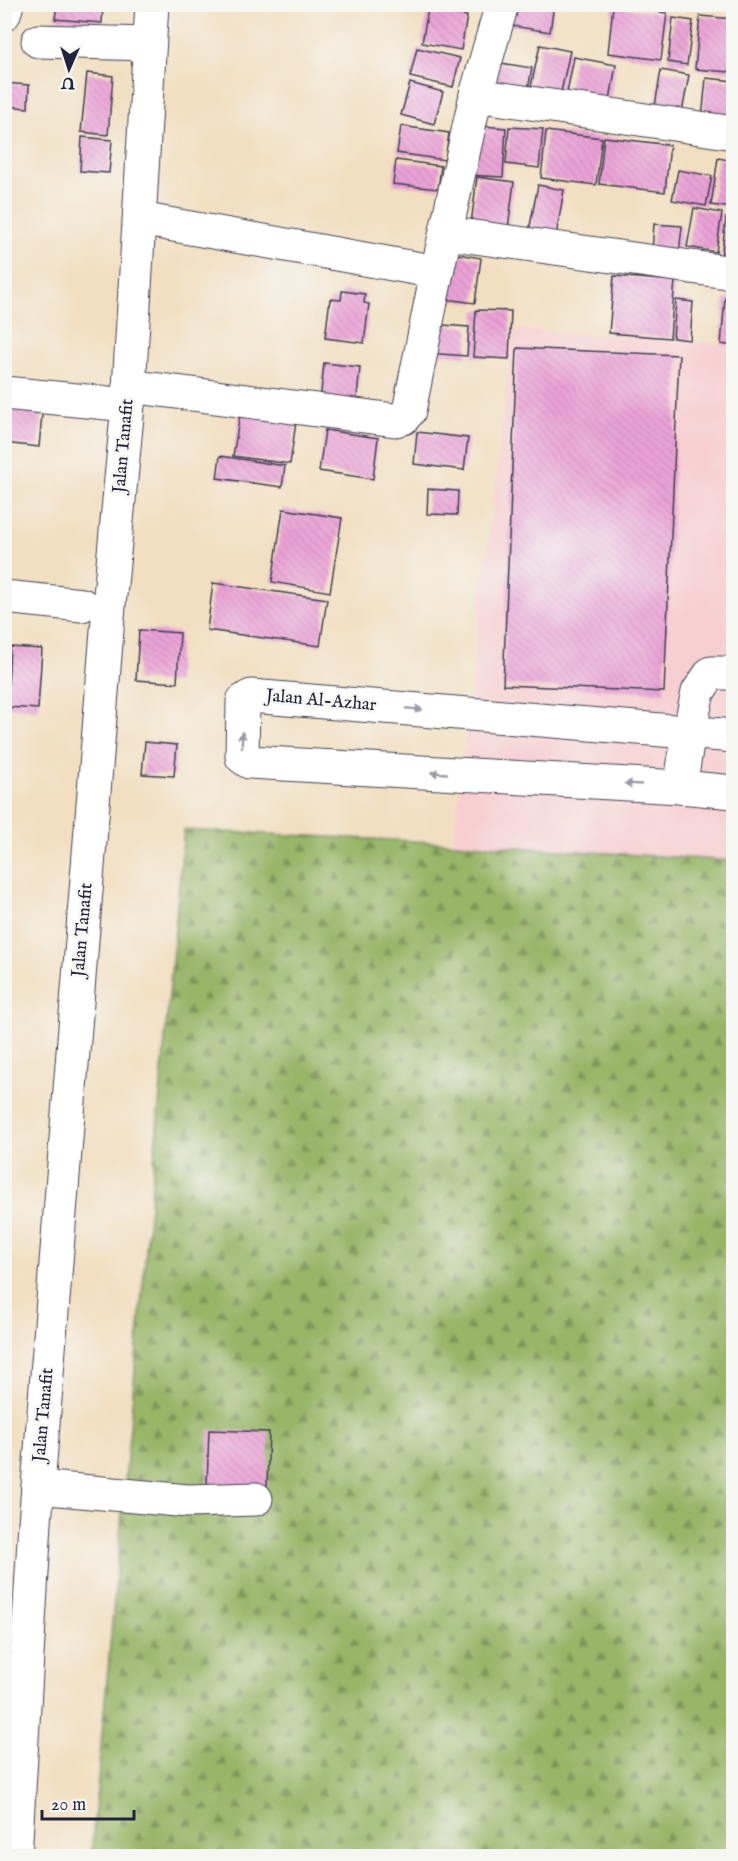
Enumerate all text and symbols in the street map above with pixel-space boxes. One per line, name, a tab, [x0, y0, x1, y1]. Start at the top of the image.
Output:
north arrow	[39, 39, 99, 99]
text: U	[61, 72, 77, 92]
street label: Jalan Tanafit	[108, 398, 140, 496]
street label: Jalan Al-Azhar	[263, 685, 378, 717]
one-way arrow	[404, 704, 423, 714]
one-way arrow	[237, 731, 247, 750]
one-way arrow	[429, 769, 448, 778]
one-way arrow	[624, 780, 643, 789]
street label: Jalan Tanafit	[67, 882, 99, 980]
street label: Jalan Tanafit	[28, 1367, 60, 1465]
scale bar	[42, 1783, 134, 1821]
text: 20 m	[51, 1794, 86, 1817]

